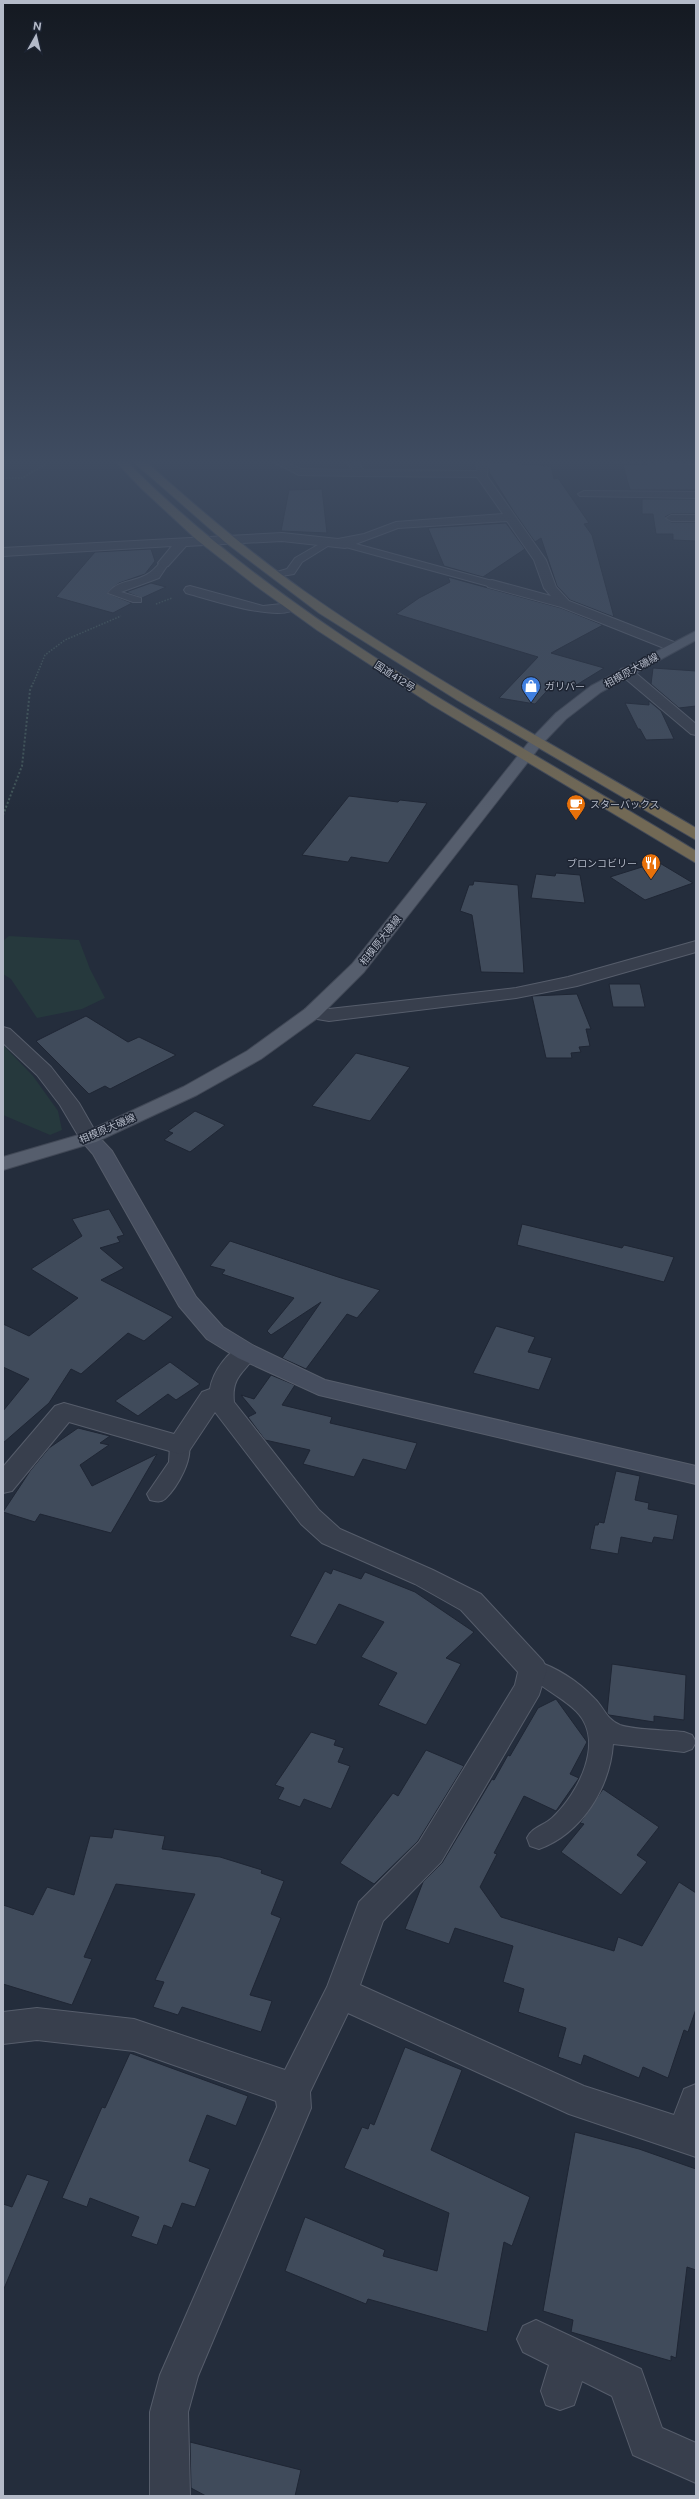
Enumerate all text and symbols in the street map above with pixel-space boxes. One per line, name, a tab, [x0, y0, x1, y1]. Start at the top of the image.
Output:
north arrow	[16, 16, 56, 56]
text: N	[32, 20, 42, 33]
street label: 相模原大磯線	[602, 650, 660, 690]
street label: 国道412号	[372, 658, 418, 694]
shop icon: ガリバー	[520, 675, 542, 703]
place label: ガリバー	[545, 680, 585, 692]
cafe icon: スターバックス	[565, 793, 587, 821]
place label: スターバックス	[590, 798, 660, 810]
restaurant icon: ブロンコビリー	[640, 852, 662, 880]
place label: ブロンコビリー	[567, 857, 637, 869]
street label: 相模原大磯線	[357, 913, 403, 967]
street label: 相模原大磯線	[77, 1111, 137, 1145]

